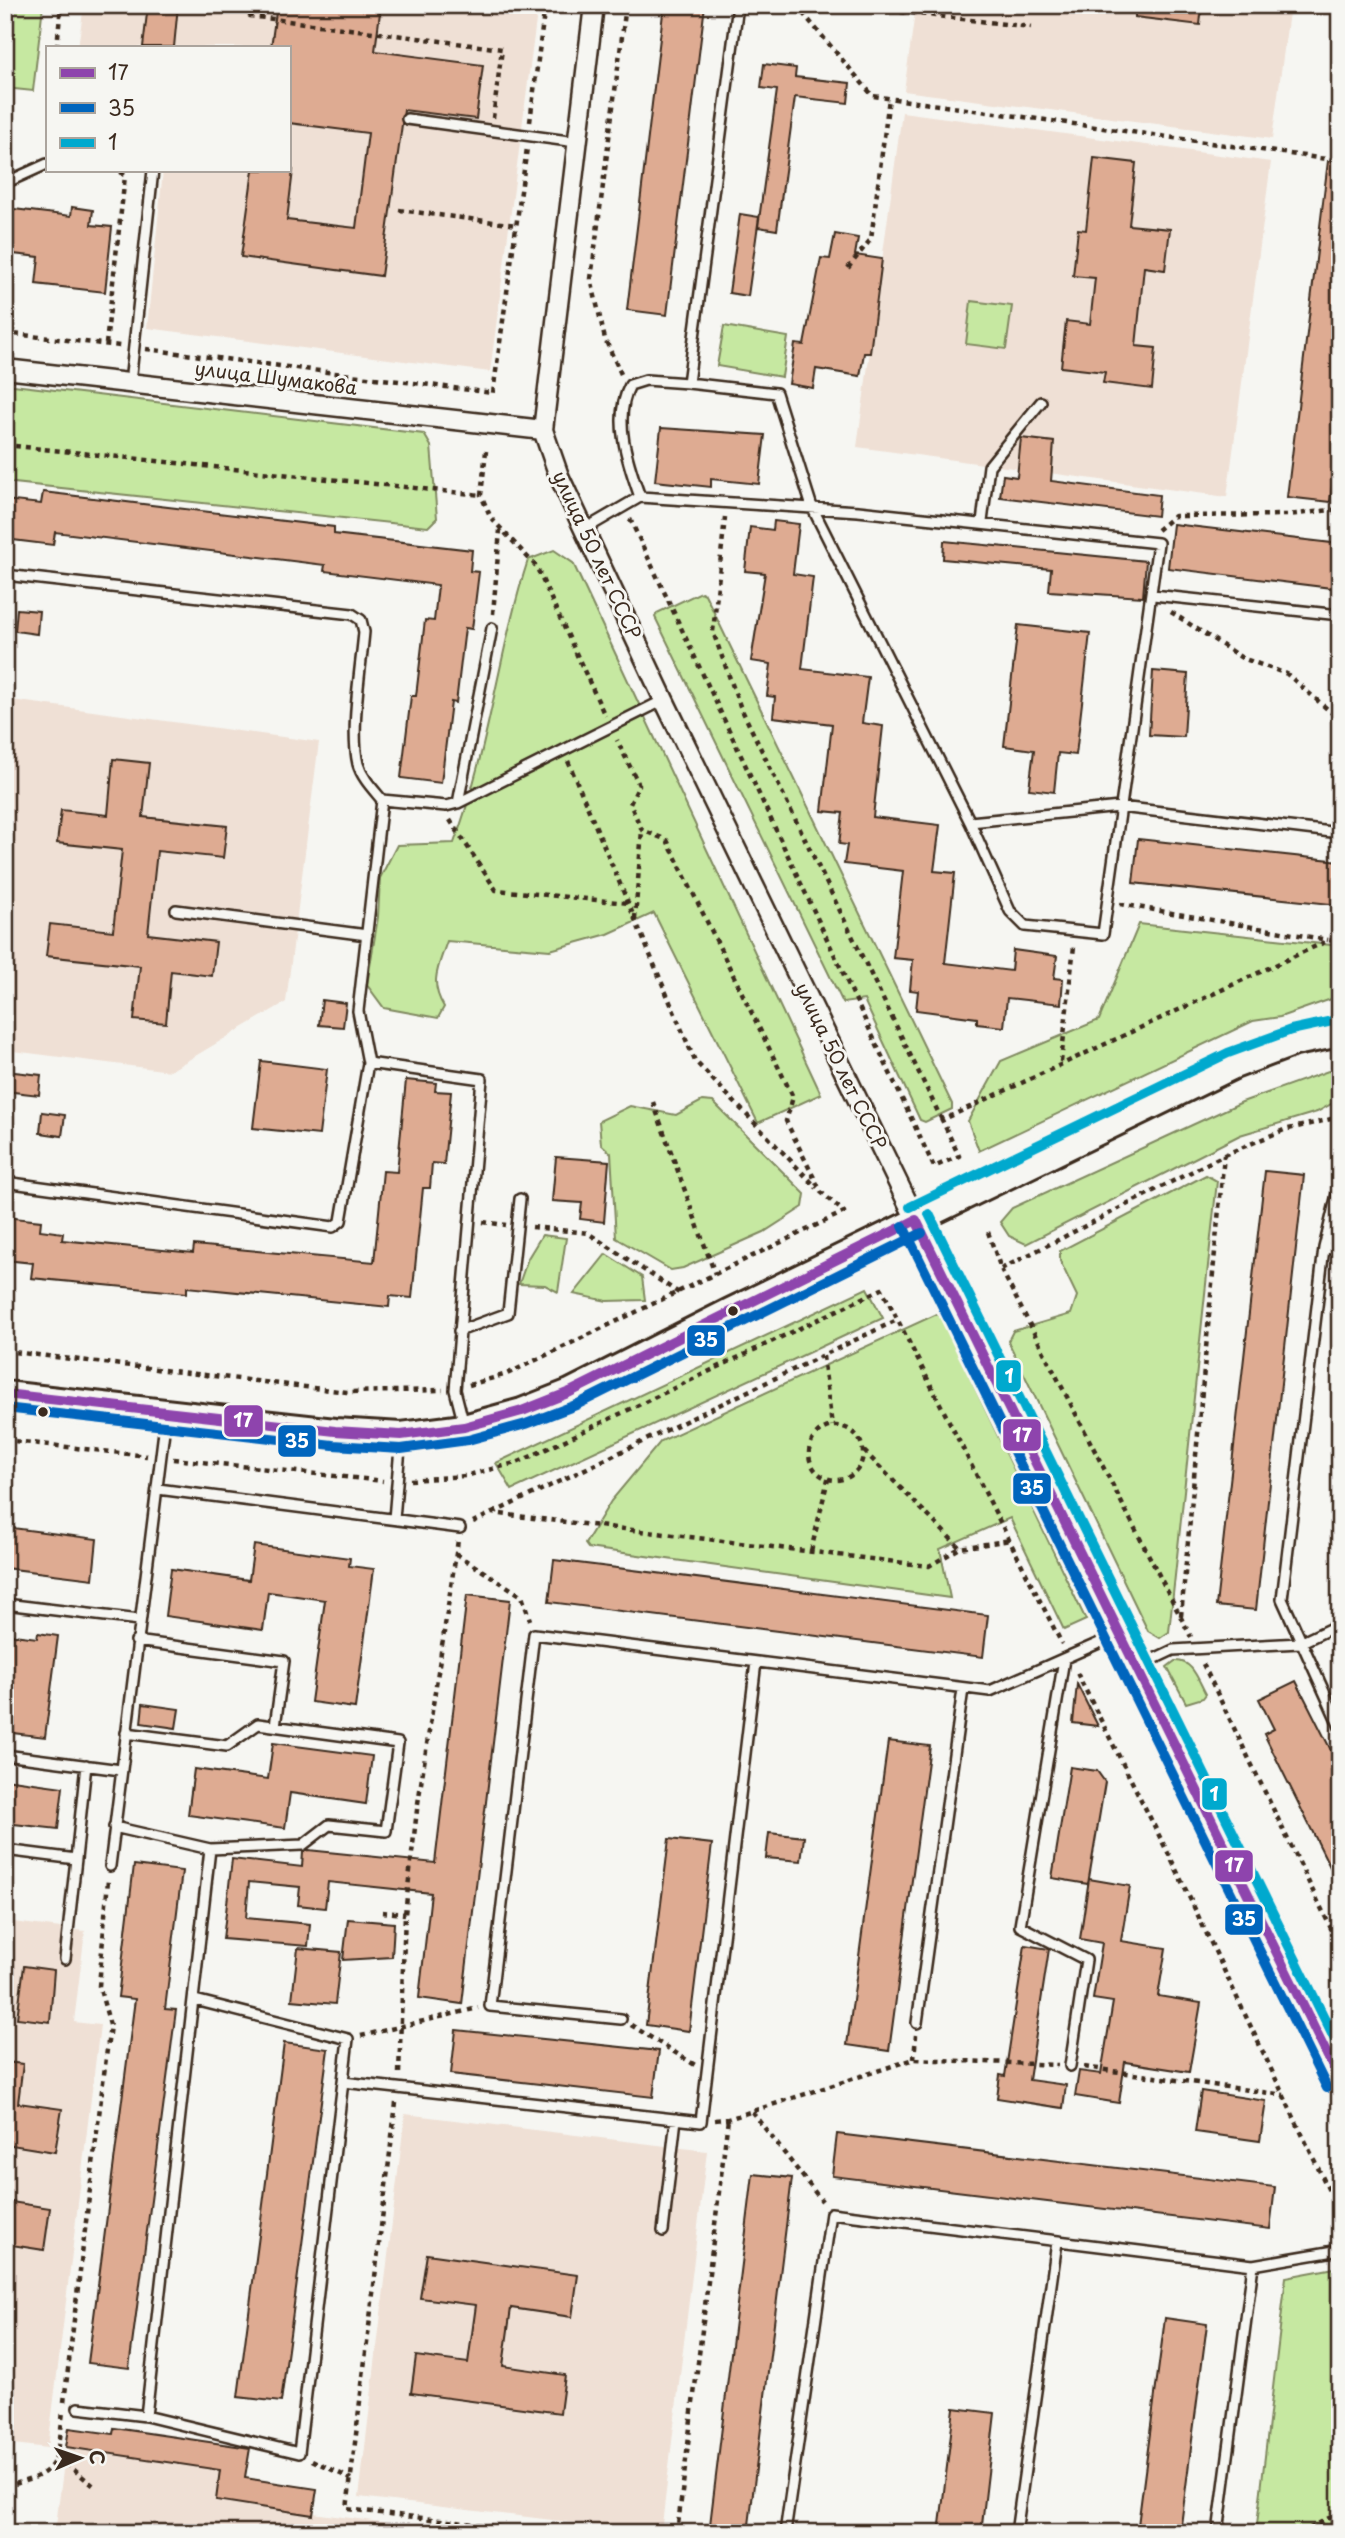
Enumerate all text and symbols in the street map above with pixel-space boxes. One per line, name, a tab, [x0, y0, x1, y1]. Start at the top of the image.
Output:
legend	[46, 46, 290, 172]
text: 17	[108, 55, 129, 87]
text: 35	[108, 91, 135, 123]
text: 1	[108, 125, 117, 157]
street label: улица Шумакова	[193, 353, 359, 401]
street label: улица 50 лет СССР	[547, 466, 649, 643]
street label: улица 50 лет СССР	[789, 977, 895, 1154]
unlabelled marker	[726, 1304, 740, 1318]
line badge: 35	[686, 1324, 726, 1357]
text: 35	[694, 1325, 718, 1353]
line badge: 1	[995, 1359, 1022, 1393]
text: 1	[1004, 1361, 1014, 1389]
line badge: 17	[223, 1404, 264, 1438]
unlabelled marker	[36, 1405, 50, 1419]
text: 17	[233, 1405, 253, 1433]
line badge: 17	[1002, 1418, 1042, 1452]
text: 17	[1012, 1420, 1032, 1448]
line badge: 35	[277, 1424, 317, 1458]
text: 35	[285, 1426, 309, 1454]
line badge: 35	[1012, 1472, 1052, 1505]
text: 35	[1020, 1473, 1044, 1501]
line badge: 1	[1201, 1777, 1228, 1811]
text: 1	[1209, 1779, 1219, 1807]
line badge: 17	[1214, 1849, 1254, 1883]
text: 17	[1224, 1850, 1244, 1878]
line badge: 35	[1224, 1903, 1264, 1936]
text: 35	[1232, 1904, 1256, 1932]
north arrow	[46, 2422, 116, 2492]
text: С	[84, 2450, 112, 2465]

